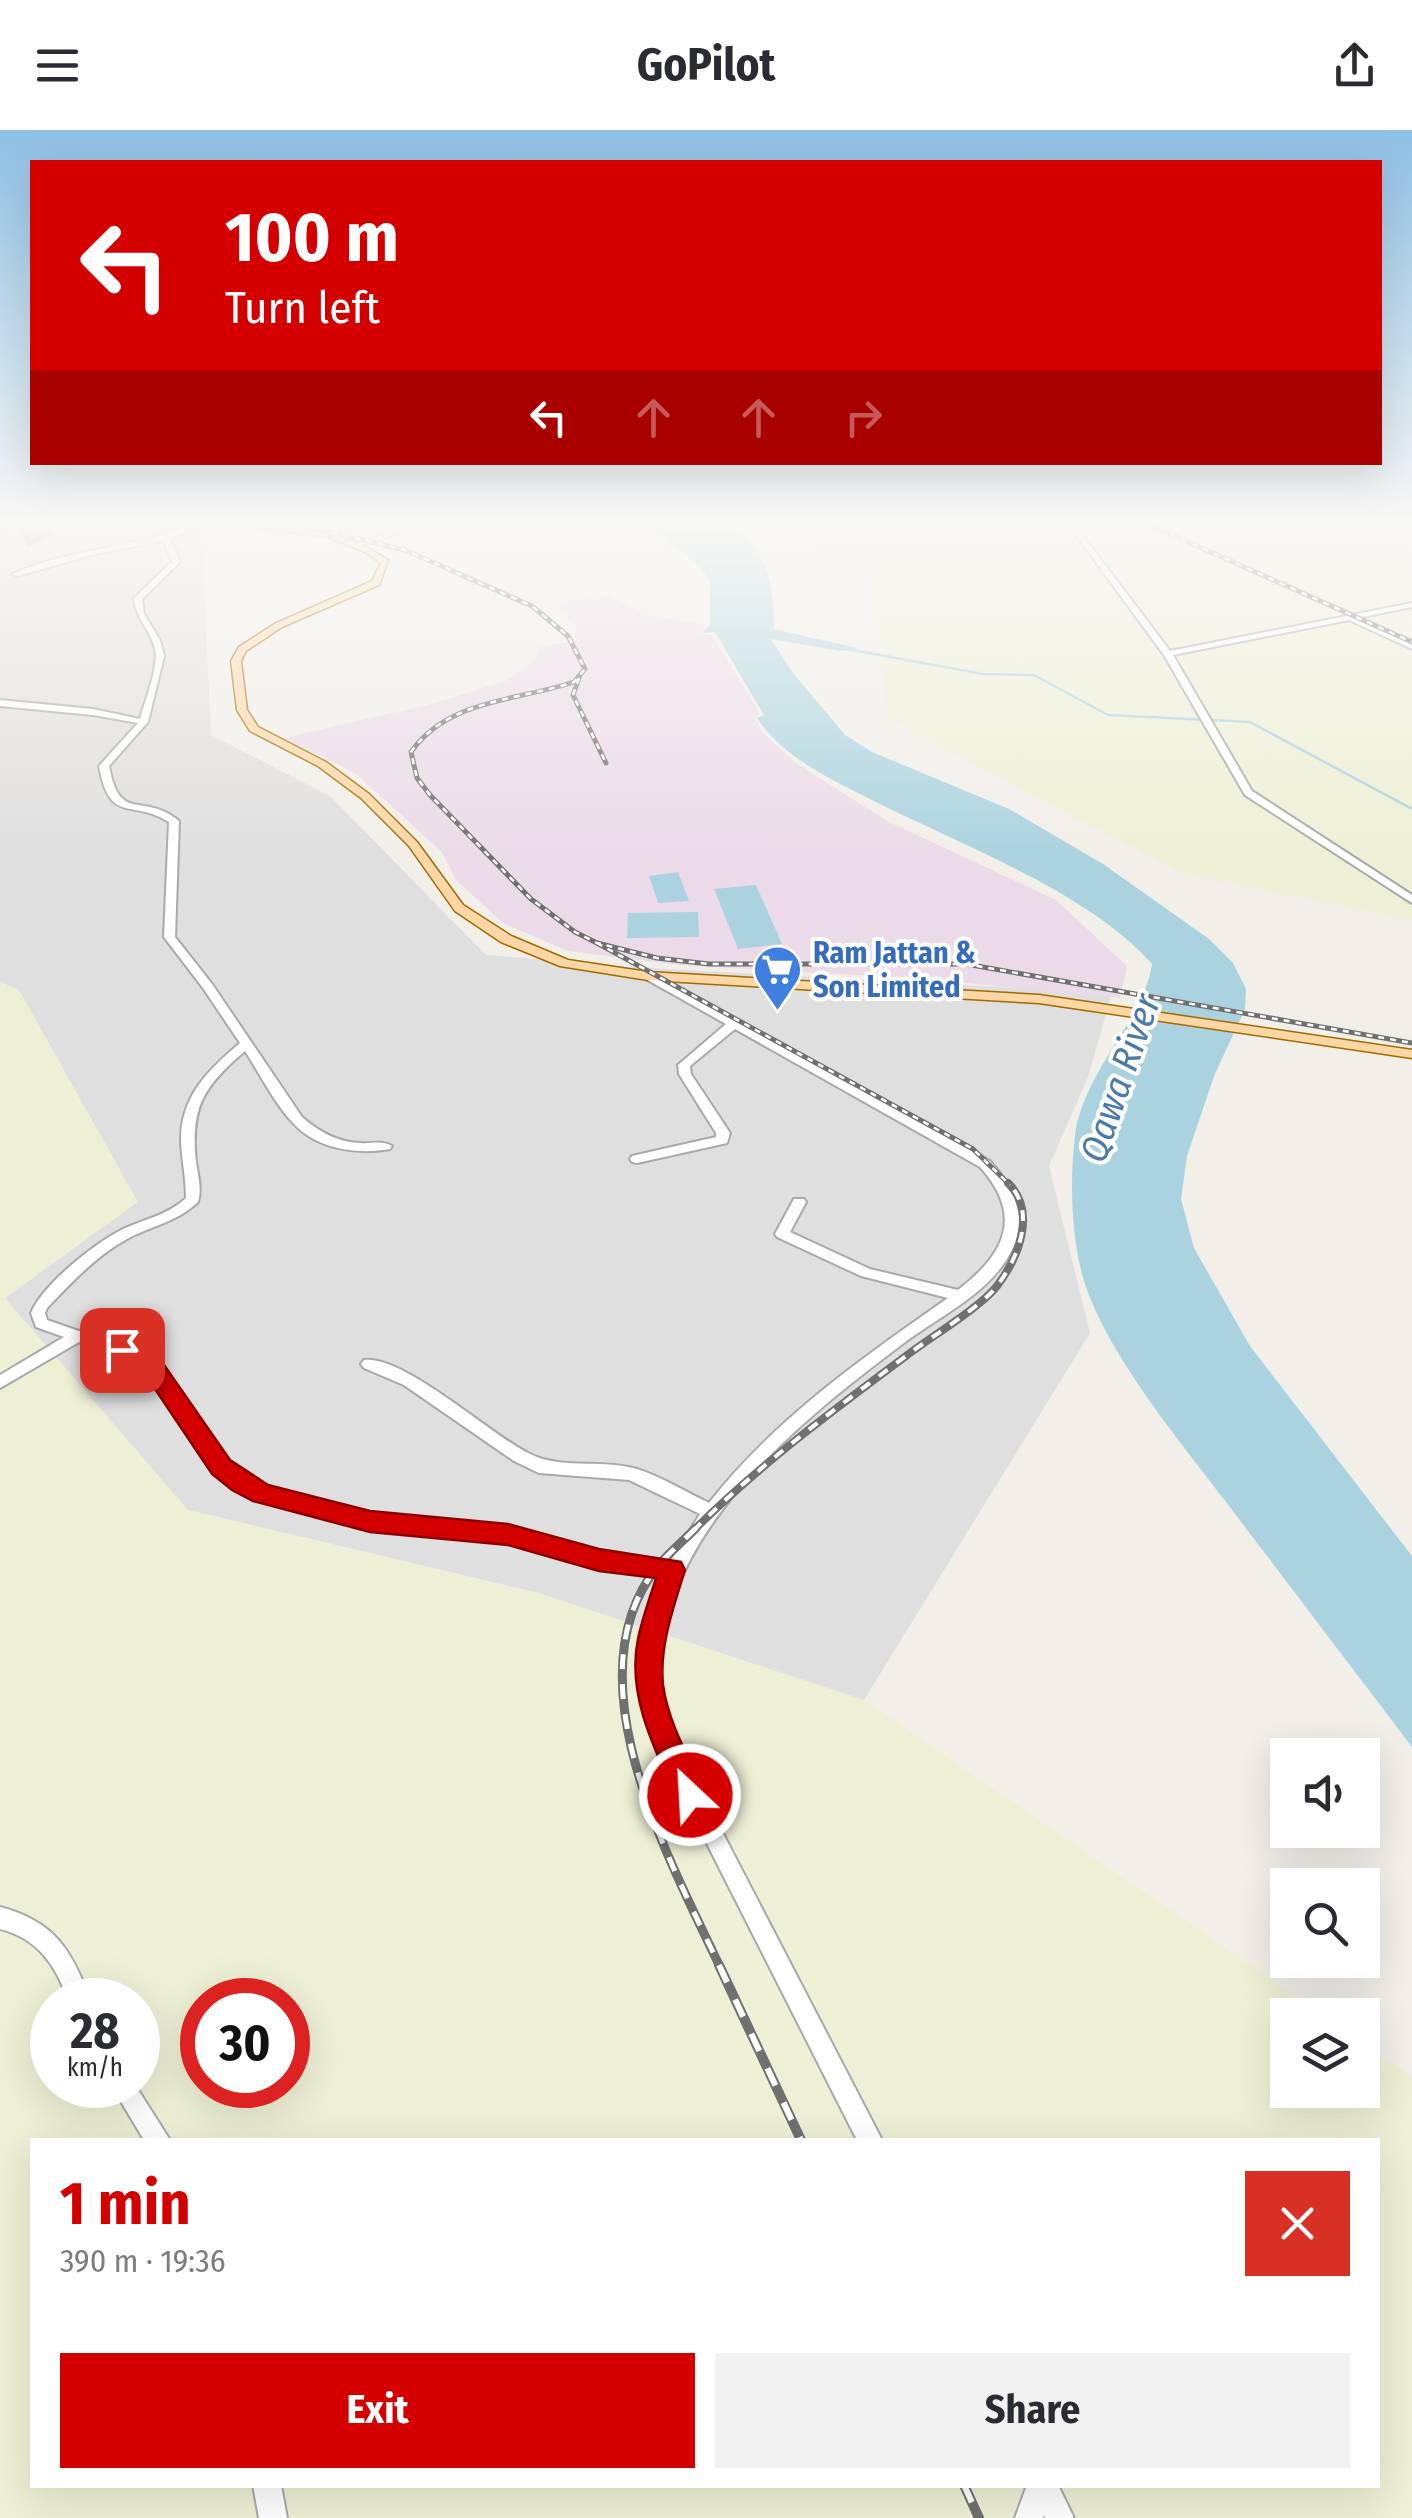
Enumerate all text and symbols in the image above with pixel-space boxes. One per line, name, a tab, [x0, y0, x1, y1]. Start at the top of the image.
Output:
icon: menu	[30, 38, 85, 93]
text: GoPilot	[637, 38, 775, 92]
icon: share	[1327, 38, 1382, 93]
text: 100 m	[225, 196, 399, 280]
icon: left	[60, 200, 190, 330]
text: Turn left	[225, 281, 380, 335]
icon: left	[521, 390, 576, 445]
icon: ahead	[626, 390, 681, 445]
icon: ahead	[731, 390, 786, 445]
icon: right	[836, 390, 891, 445]
place label: Ram Jattan & Son Limited	[813, 935, 976, 1005]
supermarket icon: Ram Jattan & Son Limited	[752, 944, 804, 1012]
water label: Qawa River	[1070, 986, 1171, 1168]
pin	[80, 1308, 165, 1393]
icon: arrive	[95, 1323, 150, 1378]
map controls	[1270, 1738, 1380, 2108]
button: sound	[1270, 1738, 1380, 1848]
position arrow	[638, 1743, 742, 1847]
button: search	[1270, 1868, 1380, 1978]
speed limit sign: 30	[180, 1978, 310, 2108]
button: layers	[1270, 1998, 1380, 2108]
text: 28	[70, 2001, 120, 2061]
text: km/h	[67, 2053, 123, 2083]
text: 1 min	[60, 2168, 191, 2240]
button: close	[1245, 2171, 1350, 2276]
text: 390 m · 19:36	[60, 2242, 226, 2280]
button: Exit	[60, 2353, 695, 2468]
button: Share	[715, 2353, 1350, 2468]

